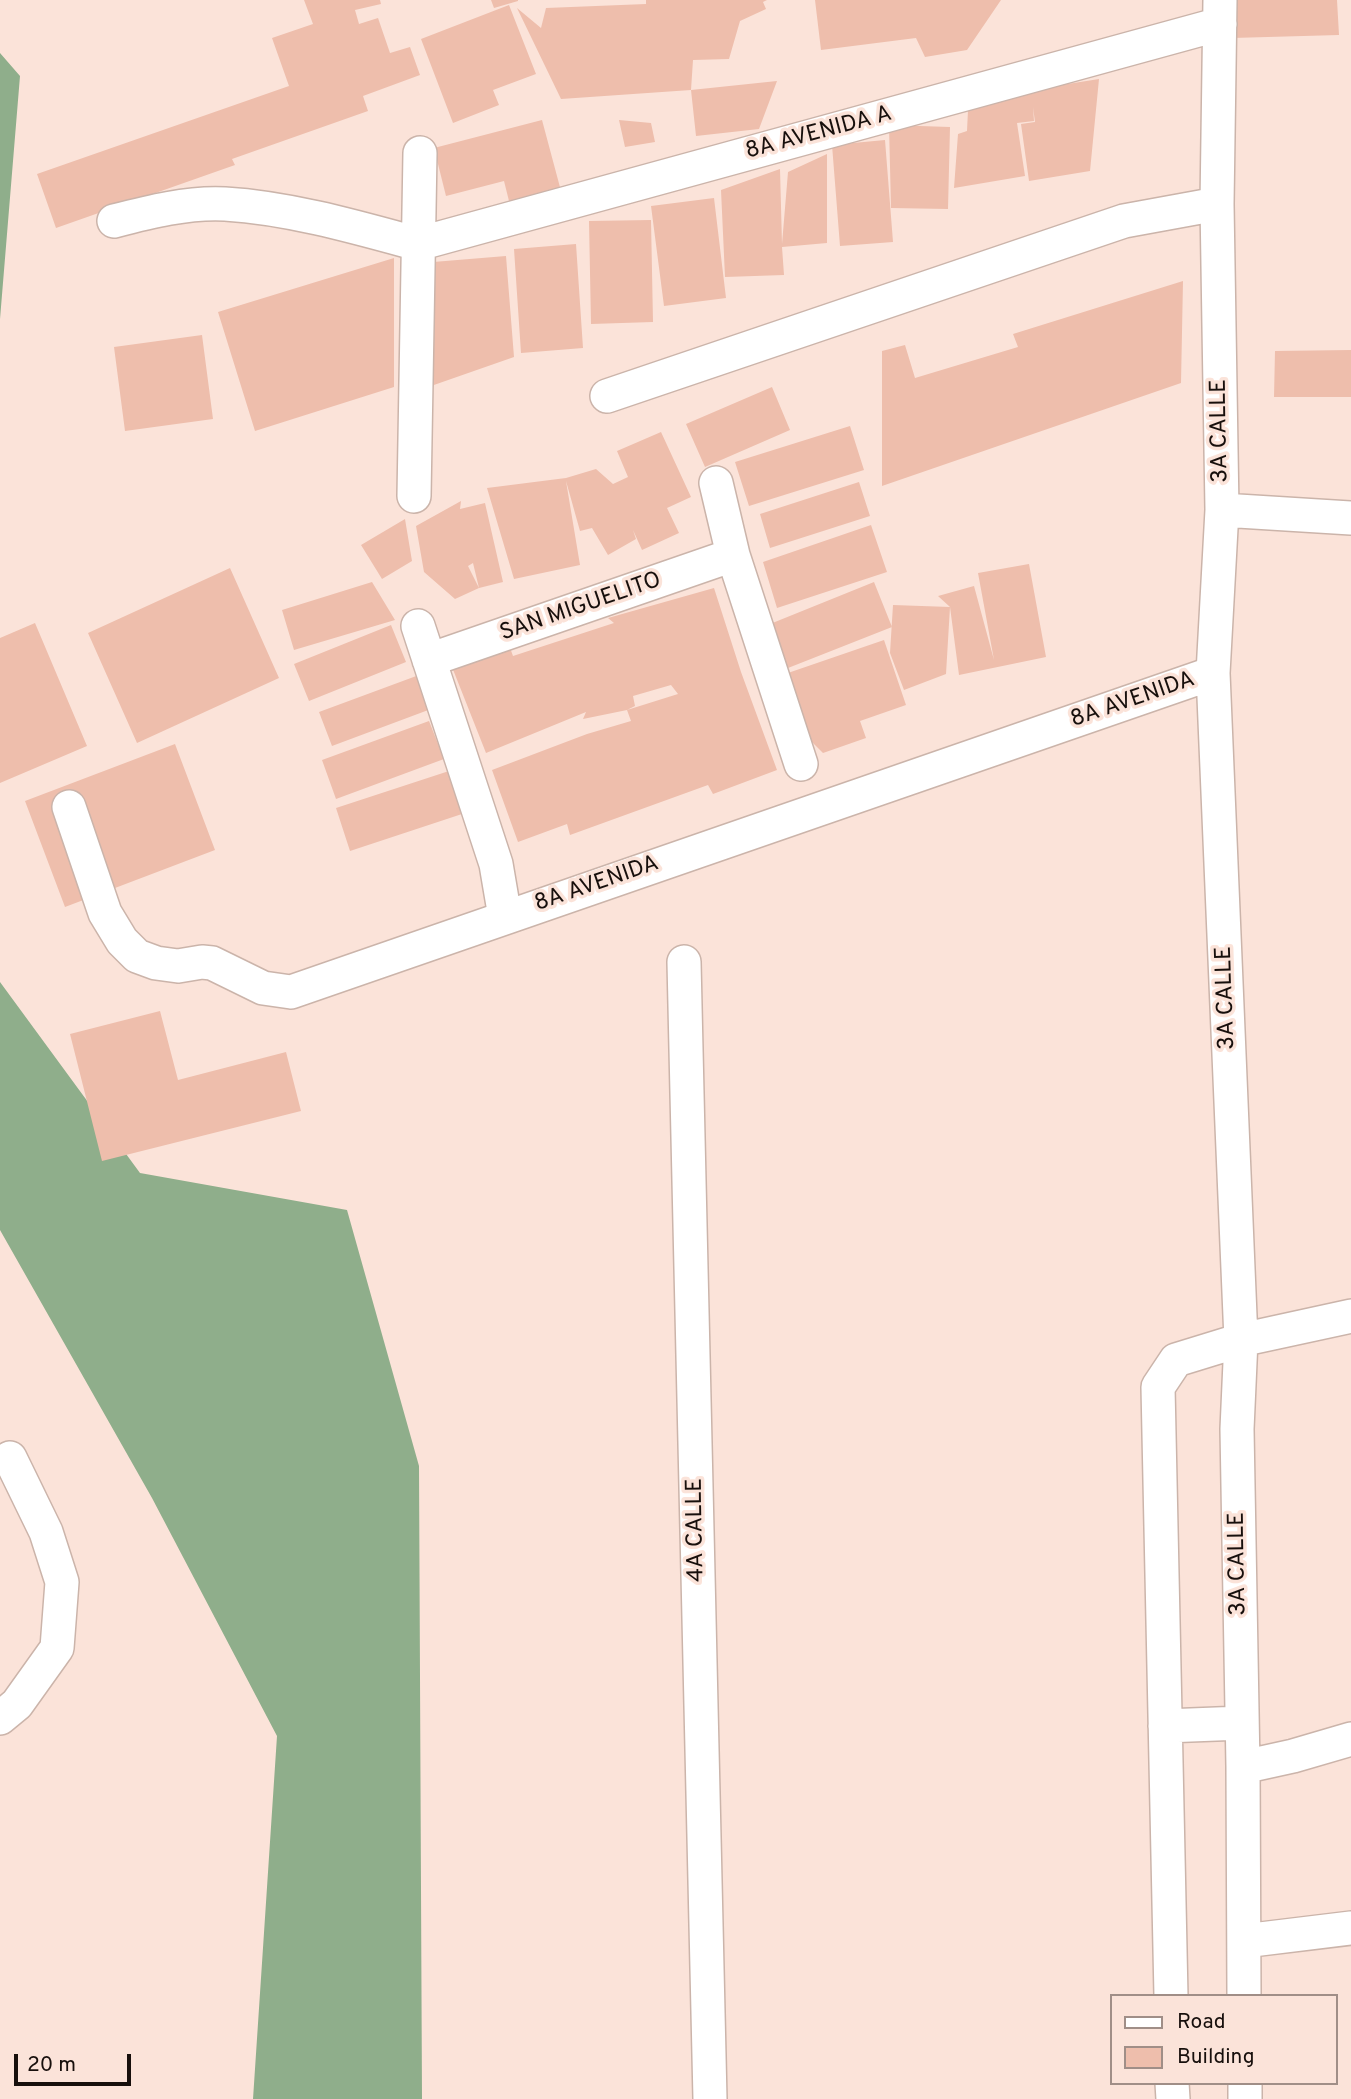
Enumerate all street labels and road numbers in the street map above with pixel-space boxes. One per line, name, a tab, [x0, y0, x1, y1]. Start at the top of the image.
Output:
street label: 8A AVENIDA A	[743, 101, 895, 167]
street label: 3A CALLE	[1206, 379, 1236, 483]
street label: SAN MIGUELITO	[497, 568, 665, 648]
street label: 8A AVENIDA	[1067, 667, 1199, 735]
street label: 8A AVENIDA	[531, 851, 663, 919]
street label: 3A CALLE	[1211, 946, 1243, 1050]
street label: 4A CALLE	[682, 1478, 712, 1582]
street label: 3A CALLE	[1224, 1512, 1254, 1616]

